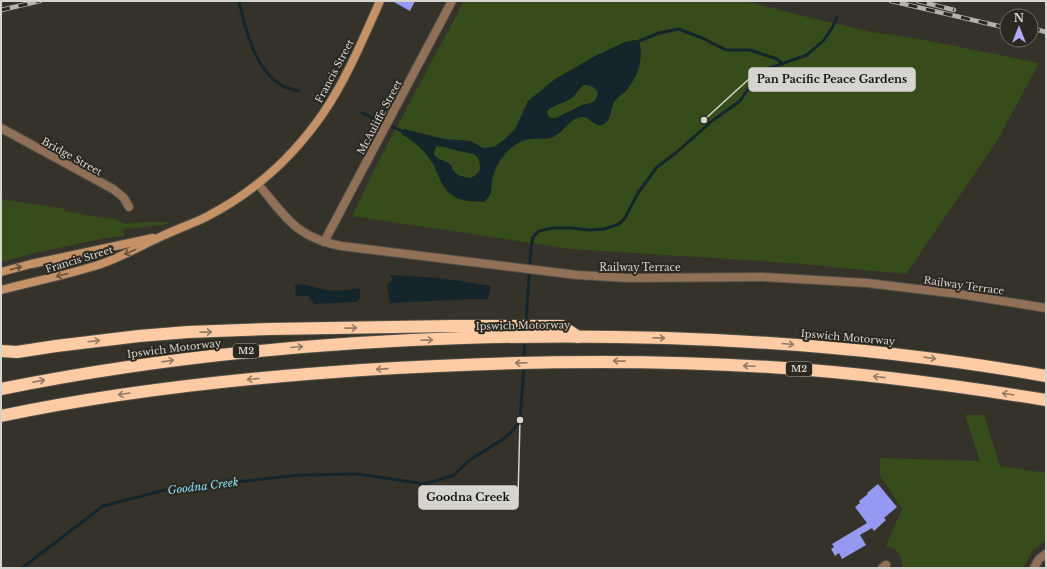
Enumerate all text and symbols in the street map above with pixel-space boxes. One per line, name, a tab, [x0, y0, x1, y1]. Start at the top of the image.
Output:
north arrow	[999, 8, 1039, 48]
text: N	[1014, 11, 1025, 25]
street label: Francis Street	[312, 37, 357, 105]
callout: Pan Pacific Peace Gardens	[749, 68, 915, 91]
text: Pan Pacific Peace Gardens	[757, 72, 907, 86]
street label: McAuliffe Street	[354, 77, 405, 157]
street label: Bridge Street	[39, 134, 104, 179]
street label: Francis Street	[44, 243, 115, 276]
one-way arrow	[124, 249, 136, 256]
street label: Railway Terrace	[599, 261, 681, 274]
one-way arrow	[9, 264, 22, 271]
one-way arrow	[56, 272, 69, 279]
street label: Railway Terrace	[923, 273, 1005, 298]
street label: Ipswich Motorway	[476, 318, 571, 333]
one-way arrow	[344, 324, 357, 332]
street label: Ipswich Motorway	[800, 327, 896, 348]
one-way arrow	[199, 328, 212, 335]
one-way arrow	[652, 334, 665, 342]
street label: Ipswich Motorway	[126, 336, 222, 361]
one-way arrow	[420, 336, 433, 343]
one-way arrow	[87, 338, 100, 345]
one-way arrow	[781, 340, 794, 348]
one-way arrow	[290, 343, 303, 351]
road number: M2	[233, 344, 259, 358]
one-way arrow	[923, 354, 936, 362]
one-way arrow	[161, 357, 174, 365]
one-way arrow	[613, 358, 626, 365]
one-way arrow	[515, 359, 528, 366]
one-way arrow	[743, 362, 756, 369]
road number: M2	[786, 362, 812, 376]
one-way arrow	[376, 365, 389, 372]
one-way arrow	[873, 373, 886, 380]
one-way arrow	[247, 376, 260, 383]
one-way arrow	[32, 377, 45, 385]
one-way arrow	[118, 390, 131, 398]
one-way arrow	[1001, 390, 1014, 398]
water label: Goodna Creek	[167, 475, 240, 497]
callout: Goodna Creek	[419, 486, 518, 509]
text: Goodna Creek	[426, 490, 511, 504]

